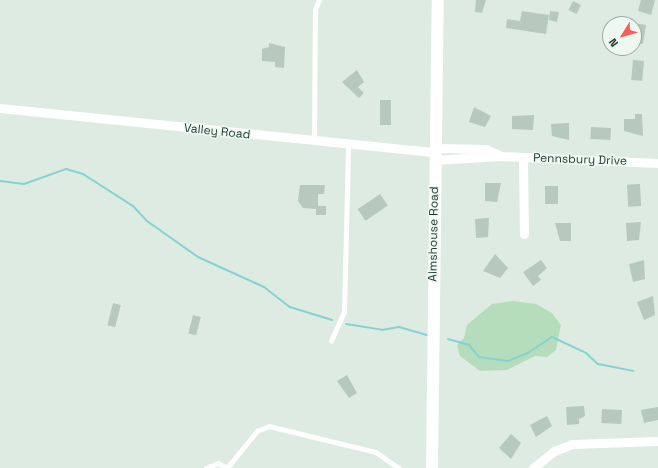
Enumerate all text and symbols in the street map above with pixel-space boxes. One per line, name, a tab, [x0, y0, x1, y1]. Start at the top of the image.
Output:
north arrow	[602, 16, 642, 56]
text: N	[605, 35, 621, 50]
street label: Valley Road	[183, 121, 251, 143]
street label: Pennsbury Drive	[533, 151, 627, 169]
street label: Almshouse Road	[426, 186, 442, 282]

